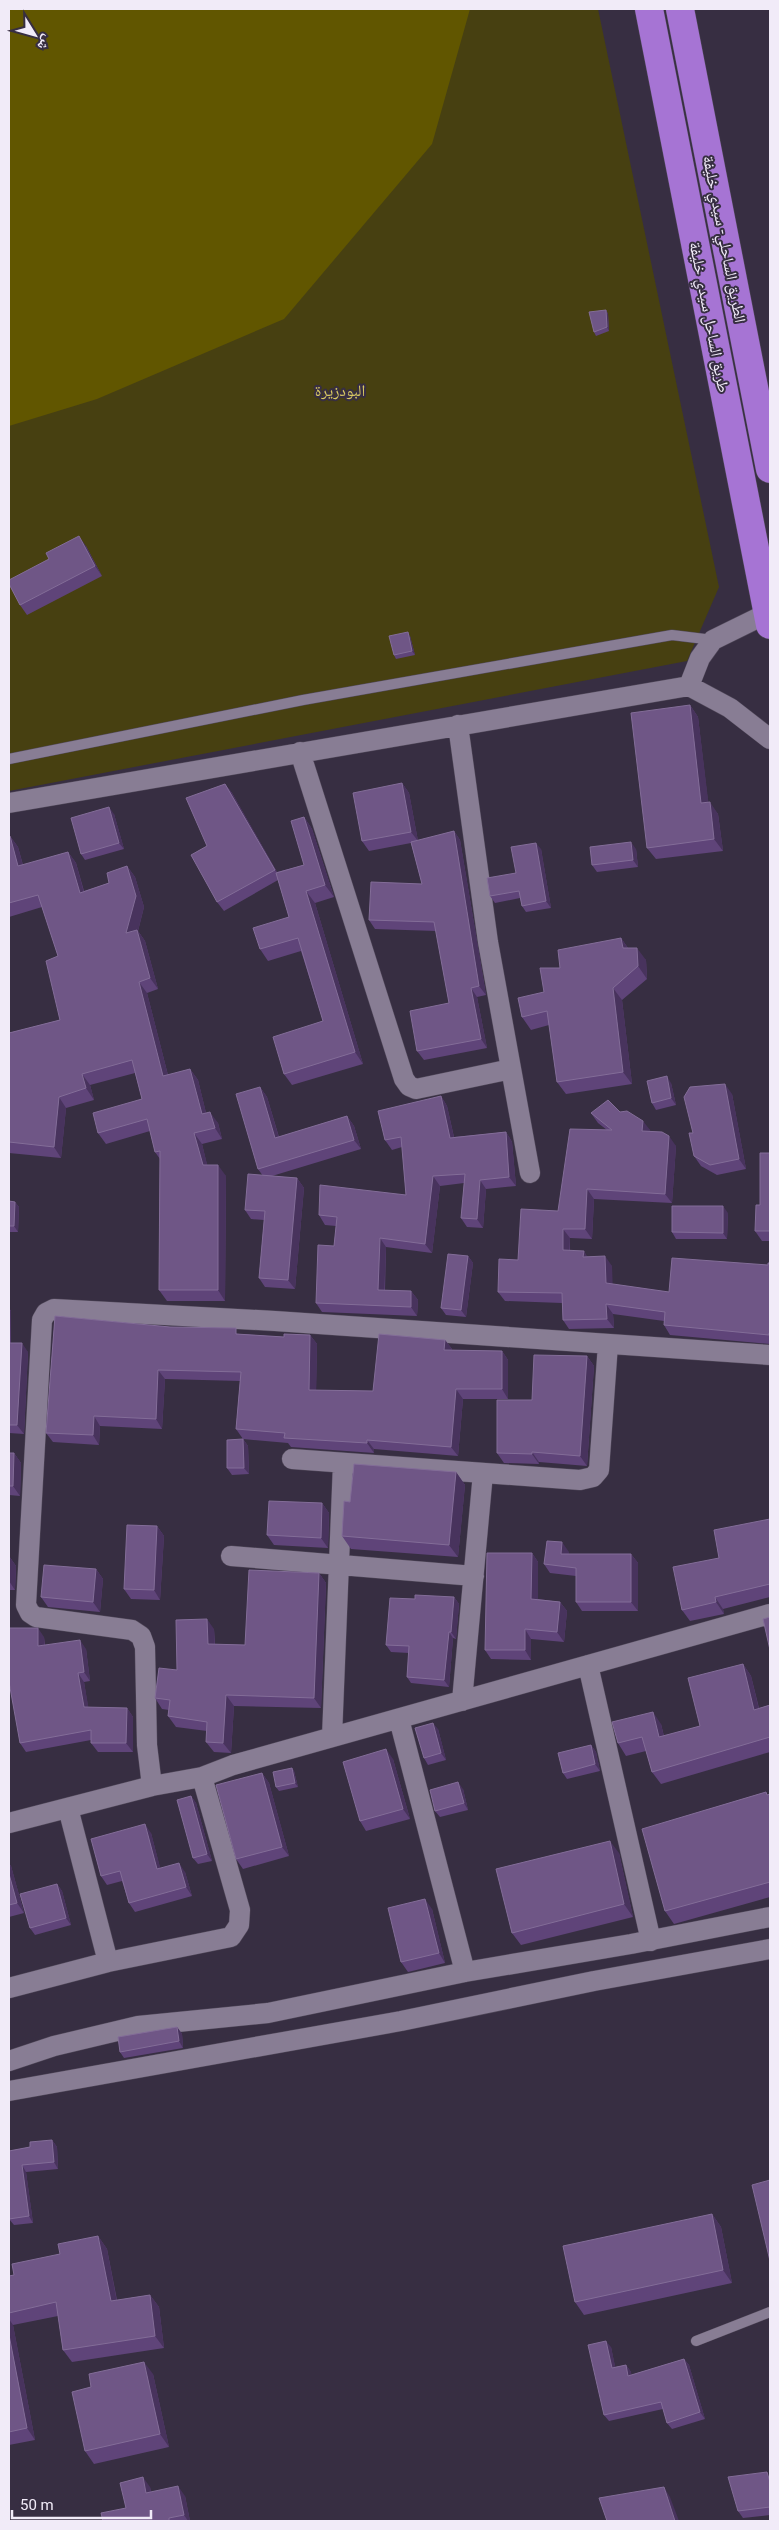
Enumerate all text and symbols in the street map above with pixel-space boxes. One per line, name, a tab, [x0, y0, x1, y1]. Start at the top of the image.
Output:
north arrow	[10, 10, 60, 60]
text: ش	[34, 31, 56, 54]
street label: الطريق الساحلي- سيدي خليفة	[696, 154, 750, 325]
street label: طريق الساحل سيدي خليفة	[683, 240, 733, 395]
park label: البودزيرة	[315, 381, 365, 400]
scale bar	[12, 2488, 151, 2520]
text: 50 m	[20, 2496, 54, 2514]

